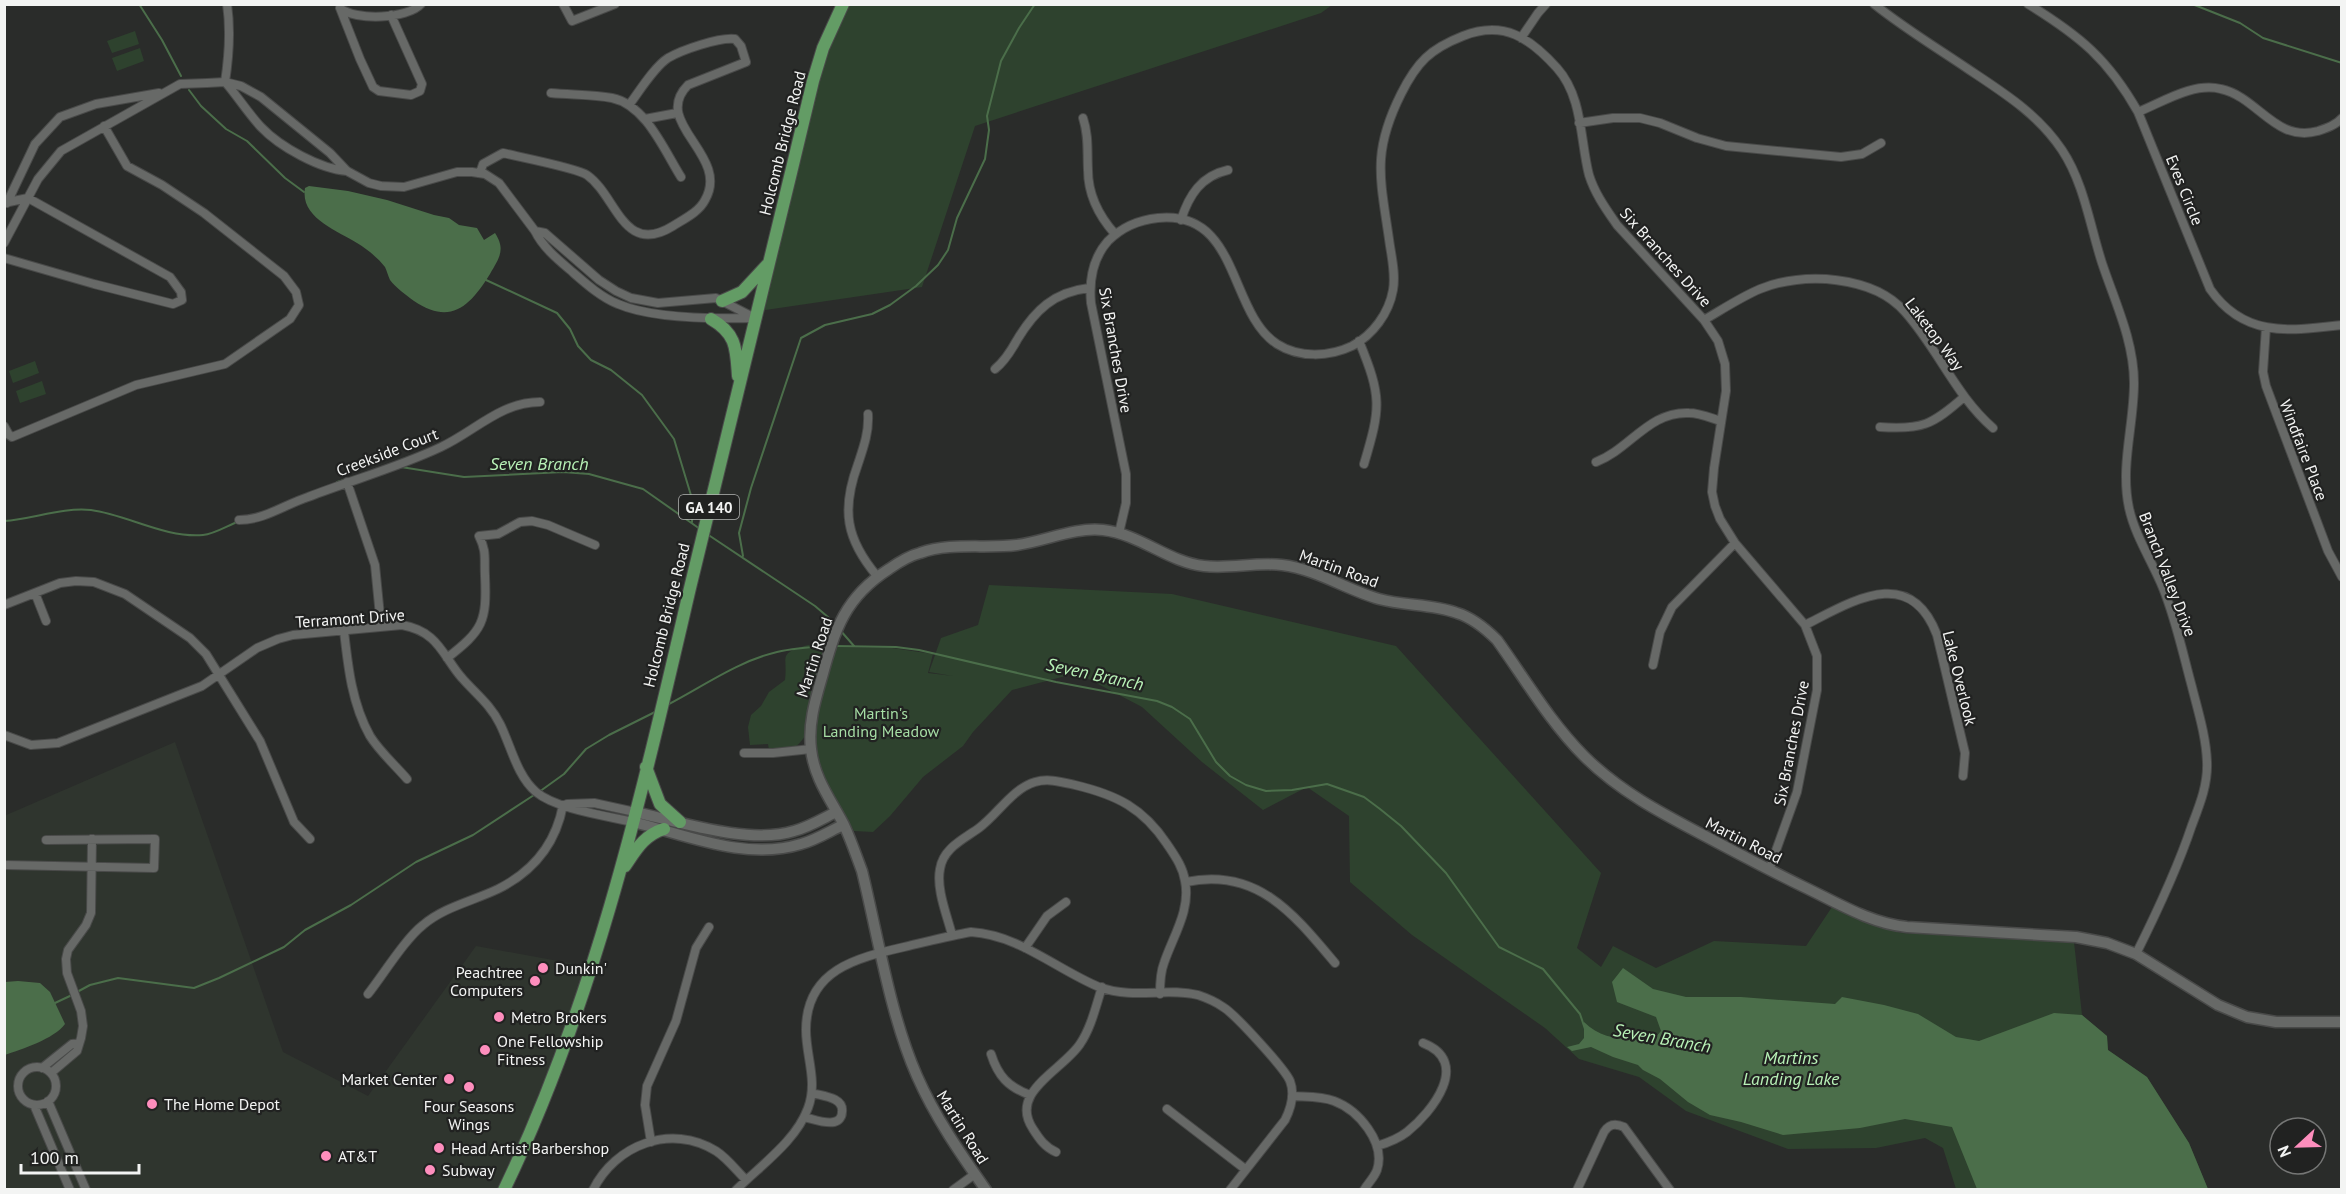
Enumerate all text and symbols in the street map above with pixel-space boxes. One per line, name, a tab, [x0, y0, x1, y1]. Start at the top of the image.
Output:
street label: Holcomb Bridge Road	[754, 69, 810, 217]
street label: Eves Circle	[2162, 152, 2208, 228]
street label: Six Branches Drive	[1616, 203, 1716, 311]
street label: Six Branches Drive	[1095, 286, 1137, 414]
street label: Laketop Way	[1901, 294, 1969, 375]
street label: Windfaire Place	[2276, 397, 2332, 503]
street label: Creekside Court	[333, 423, 441, 481]
water label: Seven Branch	[490, 452, 588, 475]
road number: GA 140	[679, 495, 739, 519]
street label: Branch Valley Drive	[2135, 509, 2201, 639]
street label: Holcomb Bridge Road	[638, 541, 694, 689]
street label: Martin Road	[1297, 544, 1381, 592]
street label: Terramont Drive	[295, 604, 405, 632]
street label: Martin Road	[792, 614, 836, 700]
street label: Lake Overlook	[1939, 628, 1982, 728]
water label: Seven Branch	[1044, 652, 1146, 696]
street label: Six Branches Drive	[1769, 679, 1813, 807]
park label: Martin's Landing Meadow	[823, 703, 940, 741]
street label: Martin Road	[1702, 812, 1786, 868]
place label: Dunkin'	[555, 958, 607, 978]
marker: Dunkin'	[536, 961, 550, 975]
place label: Peachtree Computers	[450, 962, 523, 1000]
marker: Peachtree Computers	[528, 974, 542, 988]
place label: Metro Brokers	[511, 1007, 607, 1027]
marker: Metro Brokers	[492, 1010, 506, 1024]
water label: Seven Branch	[1611, 1018, 1713, 1058]
place label: One Fellowship Fitness	[497, 1031, 603, 1069]
marker: One Fellowship Fitness	[478, 1043, 492, 1057]
water label: Martins Landing Lake	[1743, 1046, 1840, 1090]
place label: Market Center	[341, 1069, 438, 1089]
marker: Market Center	[442, 1072, 456, 1086]
marker: Four Seasons Wings	[462, 1080, 476, 1094]
street label: Martin Road	[932, 1086, 994, 1168]
place label: The Home Depot	[164, 1094, 281, 1114]
place label: Four Seasons Wings	[424, 1096, 515, 1134]
marker: The Home Depot	[145, 1097, 159, 1111]
north arrow	[2268, 1116, 2328, 1176]
scale bar	[21, 1137, 140, 1175]
place label: Head Artist Barbershop	[451, 1138, 609, 1158]
marker: Head Artist Barbershop	[432, 1141, 446, 1155]
text: N	[2273, 1143, 2295, 1160]
text: 100 m	[30, 1146, 79, 1169]
place label: AT&T	[338, 1146, 377, 1166]
marker: AT&T	[319, 1149, 333, 1163]
place label: Subway	[442, 1160, 495, 1180]
marker: Subway	[423, 1163, 437, 1177]

